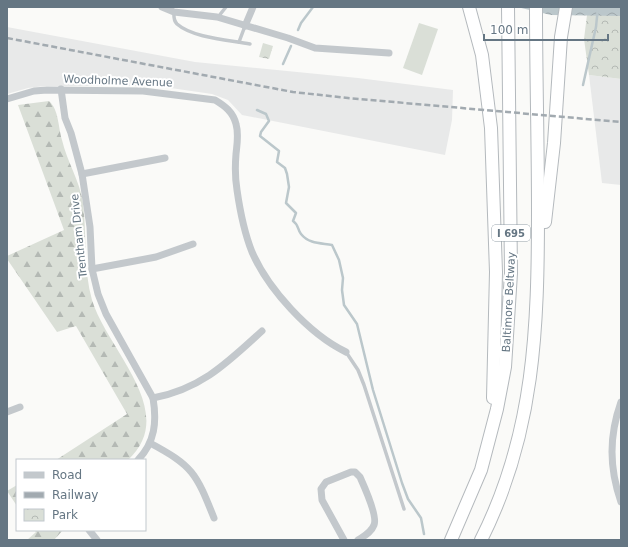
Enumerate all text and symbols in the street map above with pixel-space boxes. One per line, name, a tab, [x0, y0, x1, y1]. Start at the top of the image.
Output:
scale bar	[484, 16, 608, 42]
text: 100 m	[490, 23, 528, 37]
street label: Woodholme Avenue	[63, 73, 173, 89]
street label: Trentham Drive	[68, 193, 90, 280]
road number: I 695	[492, 225, 530, 241]
street label: Baltimore Beltway	[500, 251, 518, 353]
legend	[16, 459, 146, 531]
text: Road	[52, 468, 82, 482]
text: Railway	[52, 488, 98, 502]
text: Park	[52, 508, 78, 522]

